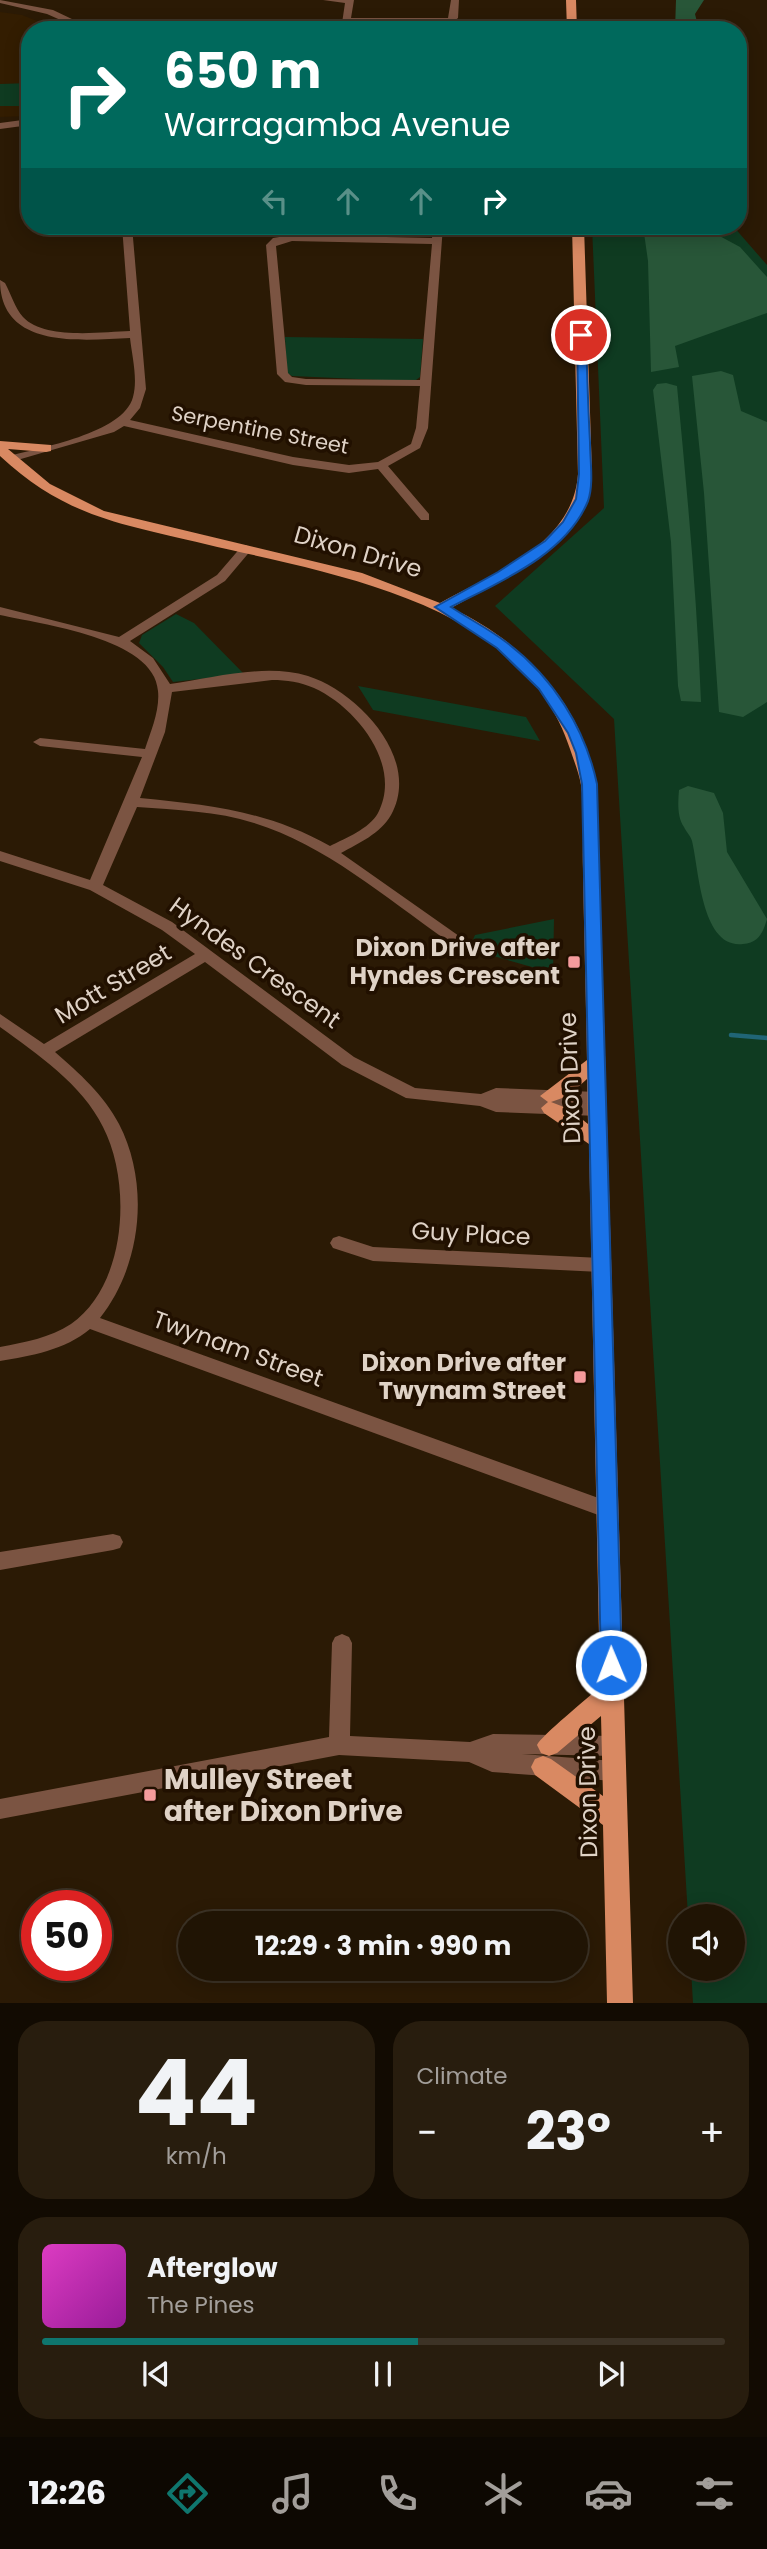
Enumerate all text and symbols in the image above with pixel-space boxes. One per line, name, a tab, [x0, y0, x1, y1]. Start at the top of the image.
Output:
text: 650 m	[164, 37, 321, 105]
icon: right	[49, 49, 140, 140]
text: Warragamba Avenue	[164, 102, 511, 147]
icon: left	[256, 182, 294, 220]
icon: ahead	[329, 182, 367, 220]
icon: ahead	[402, 182, 440, 220]
icon: right	[475, 182, 513, 220]
pin	[551, 305, 611, 365]
icon: arrive	[562, 316, 600, 354]
street label: Serpentine Street	[169, 398, 351, 461]
street label: Dixon Drive	[290, 518, 426, 586]
street label: Hyndes Crescent	[163, 889, 347, 1036]
place label: Dixon Drive after Hyndes Crescent	[350, 931, 560, 992]
street label: Mott Street	[48, 936, 177, 1031]
marker: Dixon Drive after Hyndes Crescent	[566, 954, 582, 970]
street label: Dixon Drive	[551, 1012, 588, 1144]
street label: Guy Place	[411, 1214, 532, 1253]
street label: Twynam Street	[148, 1302, 328, 1395]
place label: Dixon Drive after Twynam Street	[361, 1346, 566, 1407]
marker: Dixon Drive after Twynam Street	[572, 1369, 588, 1385]
position arrow	[574, 1628, 648, 1702]
street label: Dixon Drive	[570, 1726, 605, 1858]
place label: Mulley Street after Dixon Drive	[164, 1760, 403, 1831]
marker: Mulley Street after Dixon Drive	[142, 1787, 158, 1803]
speed limit sign: 50	[21, 1890, 112, 1981]
map controls	[668, 1904, 745, 1981]
button: sound	[668, 1904, 745, 1981]
text: 12:29 · 3 min · 990 m	[255, 1928, 511, 1964]
text: 44	[135, 2029, 258, 2157]
text: Climate	[417, 2060, 507, 2092]
text: 23°	[526, 2095, 611, 2168]
text: −	[417, 2106, 437, 2159]
text: +	[699, 2106, 725, 2159]
text: km/h	[166, 2140, 227, 2172]
text: Afterglow	[147, 2250, 278, 2286]
text: The Pines	[147, 2289, 255, 2321]
icon: previous	[137, 2355, 175, 2393]
icon: pause	[364, 2355, 402, 2393]
icon: next	[592, 2355, 630, 2393]
icon: directions	[163, 2469, 212, 2518]
icon: music	[268, 2469, 317, 2518]
icon: phone	[373, 2469, 422, 2518]
icon: climate	[479, 2469, 528, 2518]
icon: car	[584, 2469, 633, 2518]
icon: filters	[690, 2469, 739, 2518]
text: 12:26	[28, 2470, 106, 2515]

